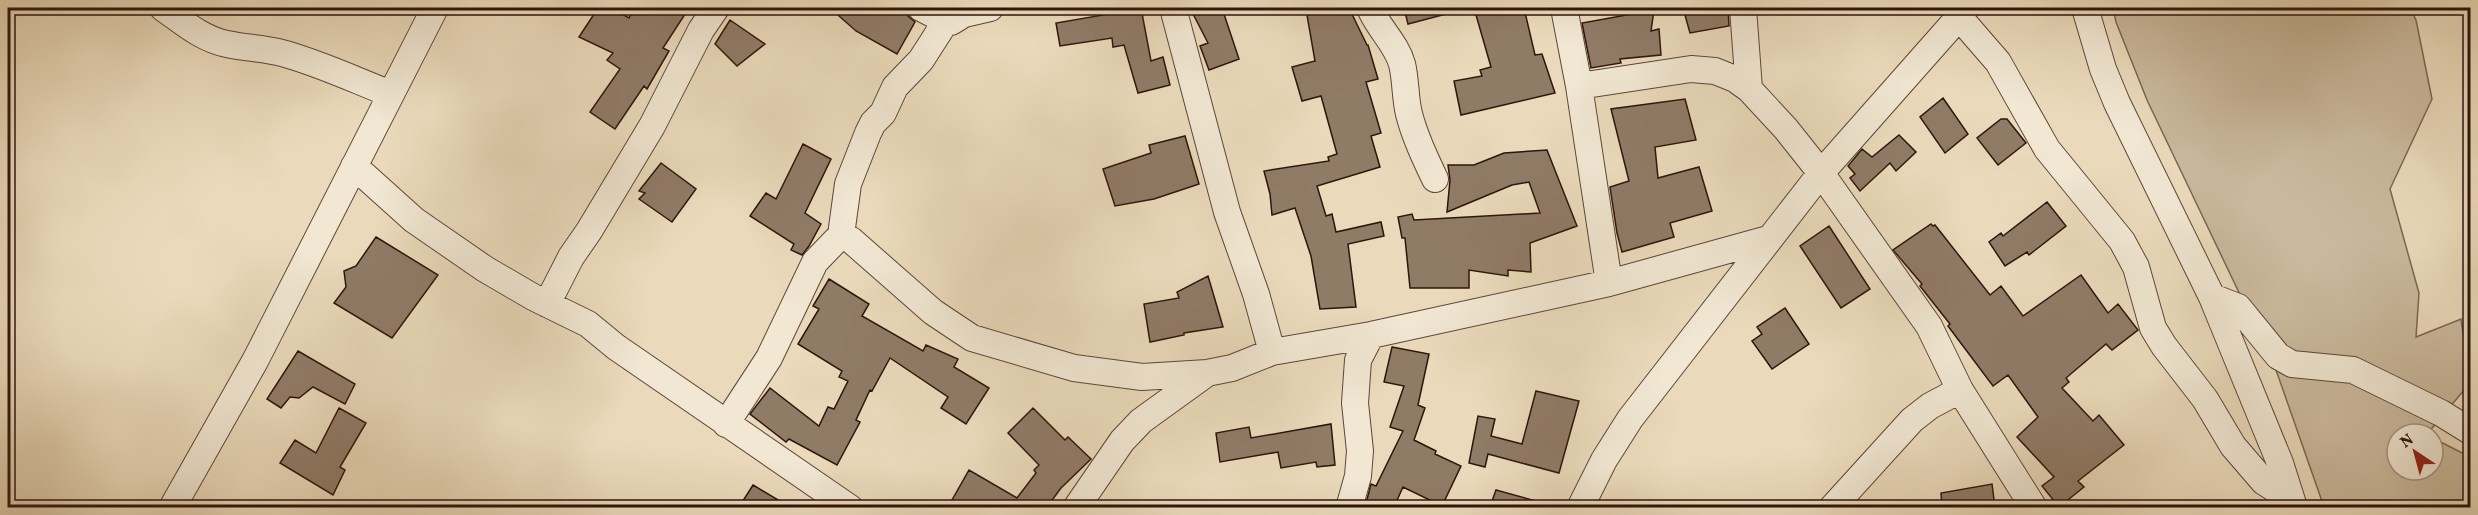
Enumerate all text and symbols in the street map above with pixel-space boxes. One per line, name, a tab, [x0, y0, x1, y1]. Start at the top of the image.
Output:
north arrow	[2385, 422, 2445, 482]
text: N	[2396, 429, 2419, 454]

